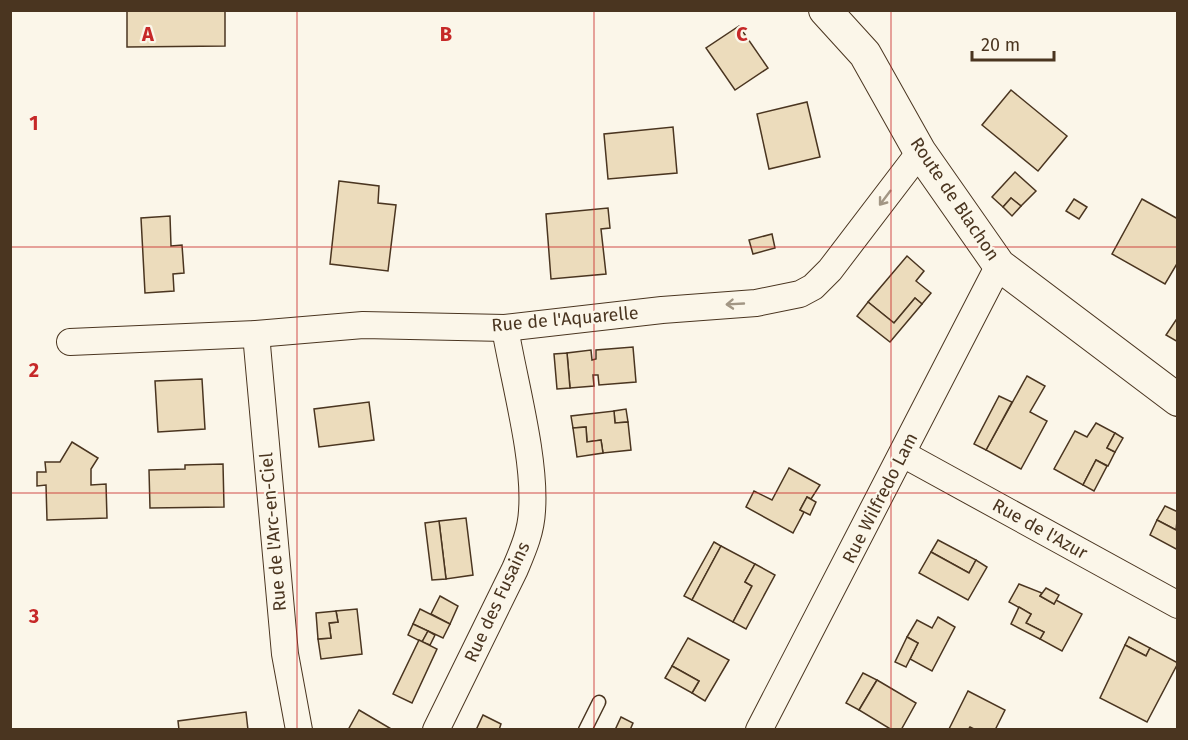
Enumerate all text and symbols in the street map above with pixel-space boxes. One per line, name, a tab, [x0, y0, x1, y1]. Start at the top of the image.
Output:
text: A	[141, 22, 155, 46]
text: B	[440, 22, 452, 46]
text: C	[736, 22, 748, 46]
scale bar	[972, 24, 1054, 62]
text: 20 m	[981, 34, 1020, 56]
text: 1	[29, 111, 39, 135]
street label: Route de Blachon	[906, 133, 1004, 265]
one-way arrow	[878, 190, 891, 206]
one-way arrow	[725, 299, 745, 310]
street label: Rue de l'Aquarelle	[491, 302, 639, 336]
text: 2	[29, 358, 39, 382]
street label: Rue Wilfredo Lam	[838, 429, 922, 567]
street label: Rue de l'Arc-en-Ciel	[255, 452, 291, 612]
street label: Rue de l'Azur	[989, 494, 1091, 564]
street label: Rue des Fusains	[459, 538, 535, 666]
text: 3	[28, 604, 39, 628]

